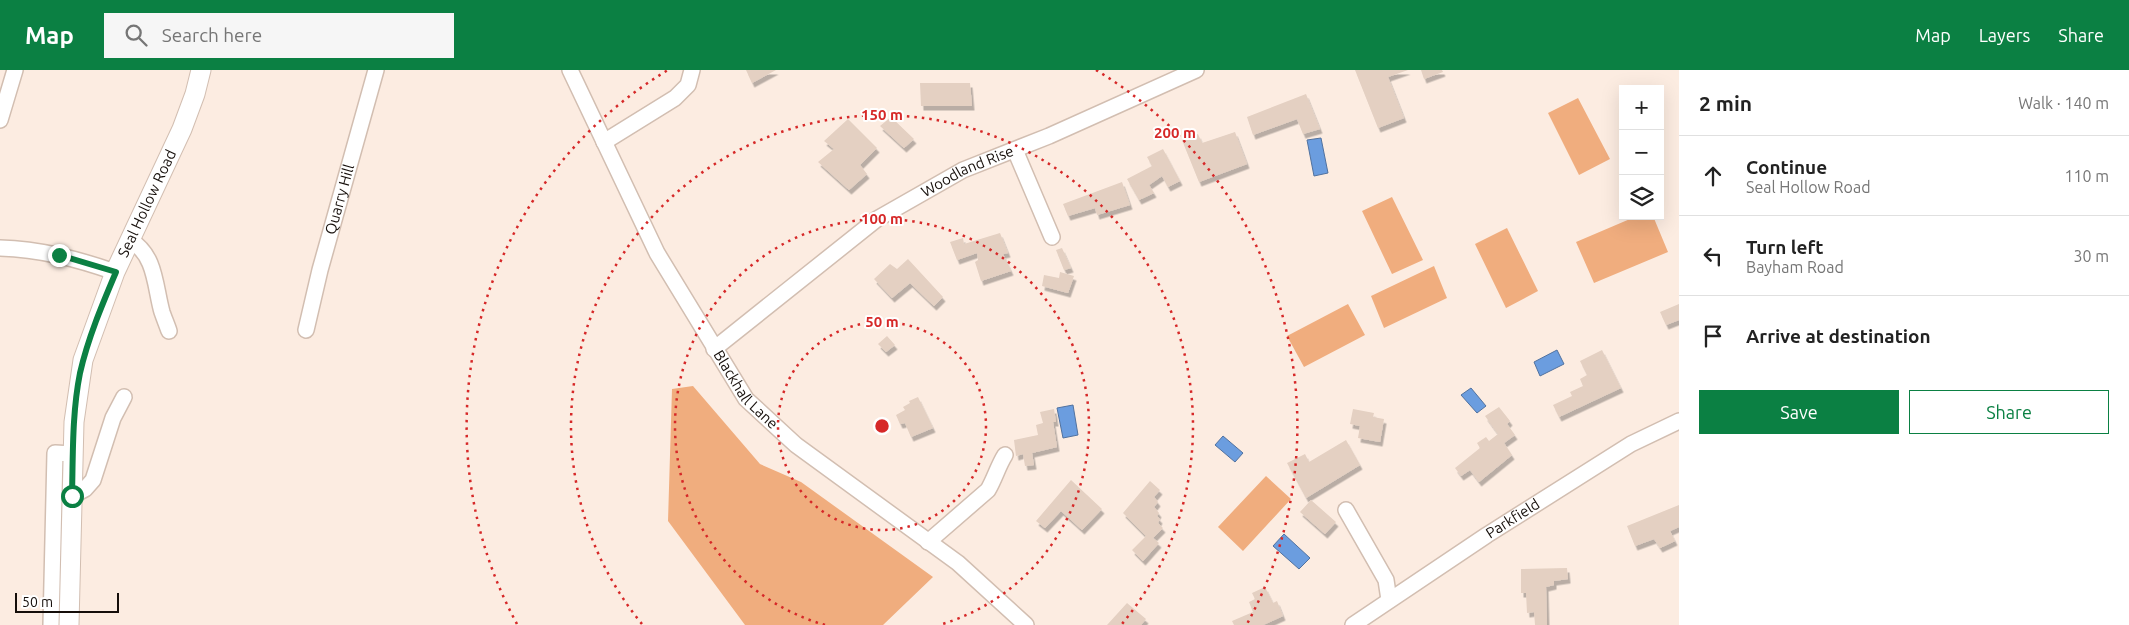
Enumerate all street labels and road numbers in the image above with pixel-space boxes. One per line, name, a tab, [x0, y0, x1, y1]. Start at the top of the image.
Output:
street label: Woodland Rise	[918, 142, 1016, 200]
street label: Seal Hollow Road	[114, 147, 179, 260]
street label: Quarry Hill	[321, 162, 357, 236]
street label: Blackhall Lane	[710, 347, 782, 432]
street label: Parkfield	[1483, 495, 1543, 542]

